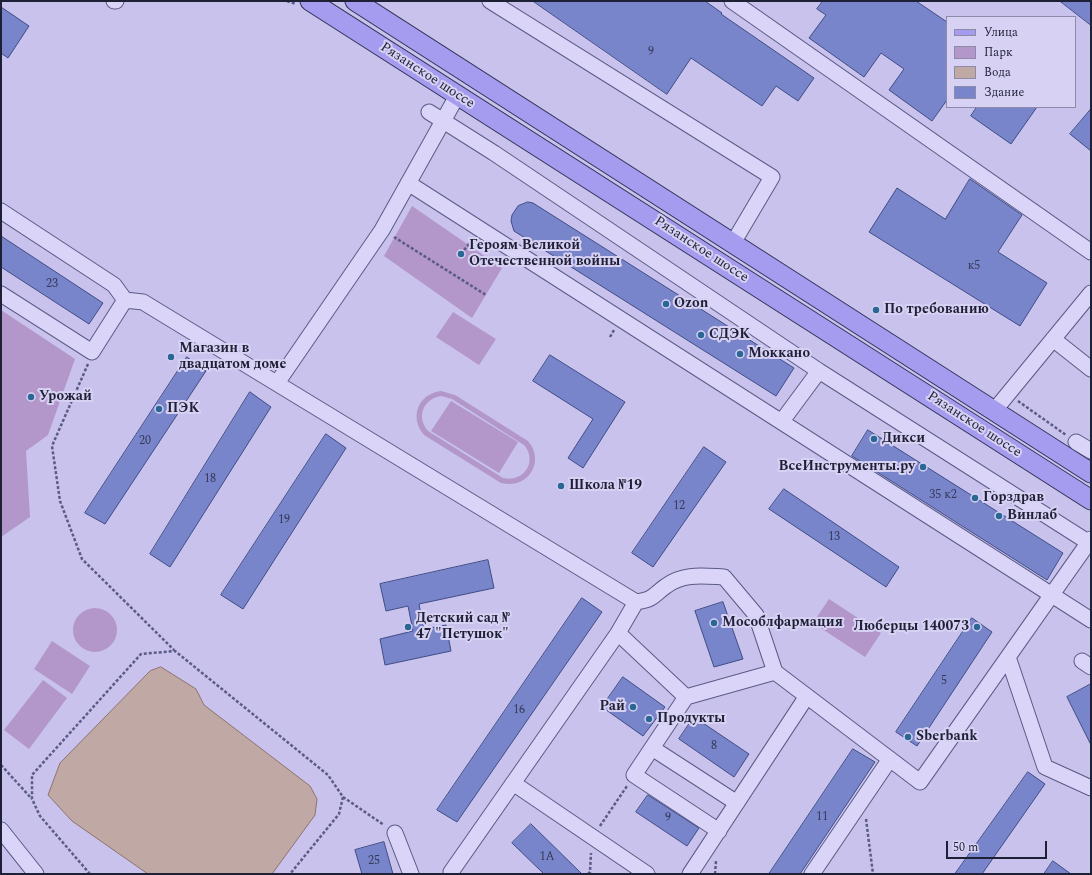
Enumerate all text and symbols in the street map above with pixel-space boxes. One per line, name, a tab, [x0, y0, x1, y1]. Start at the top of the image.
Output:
legend	[946, 16, 1076, 108]
text: Улица	[984, 23, 1018, 42]
street label: Рязанское шоссе	[377, 39, 477, 113]
text: Парк	[984, 43, 1013, 62]
house number: 9	[648, 46, 654, 60]
text: Вода	[984, 63, 1011, 82]
text: Здание	[984, 83, 1024, 102]
street label: Рязанское шоссе	[651, 213, 751, 287]
place label: Героям Великой Отечественной войны	[469, 238, 620, 270]
marker: Героям Великой Отечественной войны	[456, 249, 466, 259]
house number: к5	[968, 260, 980, 274]
house number: 23	[46, 278, 58, 292]
place label: Ozon	[674, 296, 708, 312]
marker: Ozon	[661, 299, 671, 309]
place label: По требованию	[884, 302, 989, 318]
marker: По требованию	[871, 305, 881, 315]
place label: СДЭК	[709, 327, 750, 343]
marker: СДЭК	[696, 330, 706, 340]
place label: Магазин в двадцатом доме	[179, 341, 286, 374]
place label: Моккано	[748, 346, 810, 362]
marker: Моккано	[735, 349, 745, 359]
marker: Магазин в двадцатом доме	[166, 352, 176, 362]
street label: Рязанское шоссе	[924, 388, 1024, 462]
place label: Урожай	[39, 389, 92, 405]
marker: Урожай	[26, 392, 36, 402]
place label: ПЭК	[167, 401, 199, 417]
marker: ПЭК	[154, 404, 164, 414]
place label: Дикси	[882, 431, 925, 447]
marker: Дикси	[869, 434, 879, 444]
house number: 20	[139, 435, 151, 449]
place label: ВсеИнструменты.ру	[778, 459, 915, 475]
marker: ВсеИнструменты.ру	[918, 462, 928, 472]
house number: 18	[204, 473, 216, 487]
place label: Школа №19	[569, 478, 642, 494]
marker: Школа №19	[556, 481, 566, 491]
house number: 35 к2	[929, 489, 957, 503]
place label: Горздрав	[983, 490, 1044, 506]
marker: Горздрав	[970, 493, 980, 503]
house number: 12	[673, 500, 685, 514]
place label: Винлаб	[1007, 508, 1057, 524]
marker: Винлаб	[994, 511, 1004, 521]
house number: 19	[278, 514, 290, 528]
house number: 13	[828, 531, 840, 545]
place label: Детский сад № 47 "Петушок"	[416, 611, 510, 644]
place label: Мособлфармация	[722, 615, 843, 631]
marker: Мособлфармация	[709, 618, 719, 628]
place label: Люберцы 140073	[854, 619, 969, 635]
marker: Детский сад № 47 "Петушок"	[403, 622, 413, 632]
marker: Люберцы 140073	[972, 622, 982, 632]
house number: 5	[941, 675, 947, 689]
place label: Рай	[599, 699, 625, 715]
marker: Рай	[628, 702, 638, 712]
house number: 16	[513, 704, 525, 718]
place label: Продукты	[657, 711, 725, 727]
marker: Продукты	[644, 714, 654, 724]
place label: Sberbank	[916, 729, 978, 745]
marker: Sberbank	[903, 732, 913, 742]
house number: 8	[711, 740, 717, 754]
house number: 11	[816, 811, 828, 825]
house number: 9	[665, 812, 671, 826]
scale bar	[948, 833, 1049, 859]
text: 50 m	[953, 838, 978, 857]
house number: 1А	[540, 851, 554, 865]
house number: 25	[368, 855, 380, 869]

